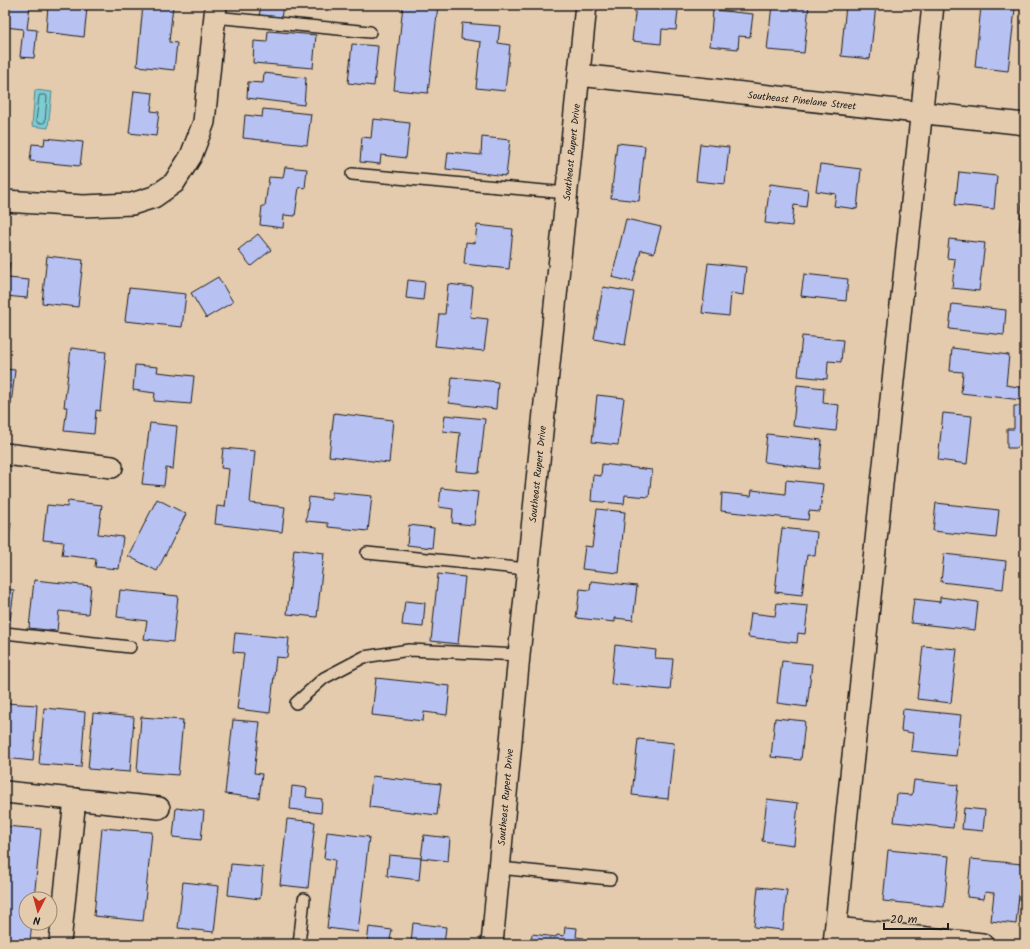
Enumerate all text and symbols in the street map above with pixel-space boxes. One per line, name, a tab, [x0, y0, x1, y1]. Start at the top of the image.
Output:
street label: Southeast Pinelane Street	[747, 87, 857, 115]
street label: Southeast Rupert Drive	[559, 102, 585, 201]
street label: Southeast Rupert Drive	[525, 424, 551, 523]
street label: Southeast Rupert Drive	[494, 747, 518, 846]
north arrow	[18, 891, 58, 931]
scale bar	[884, 905, 948, 931]
text: 20 m	[890, 910, 918, 929]
text: N	[33, 911, 41, 929]

